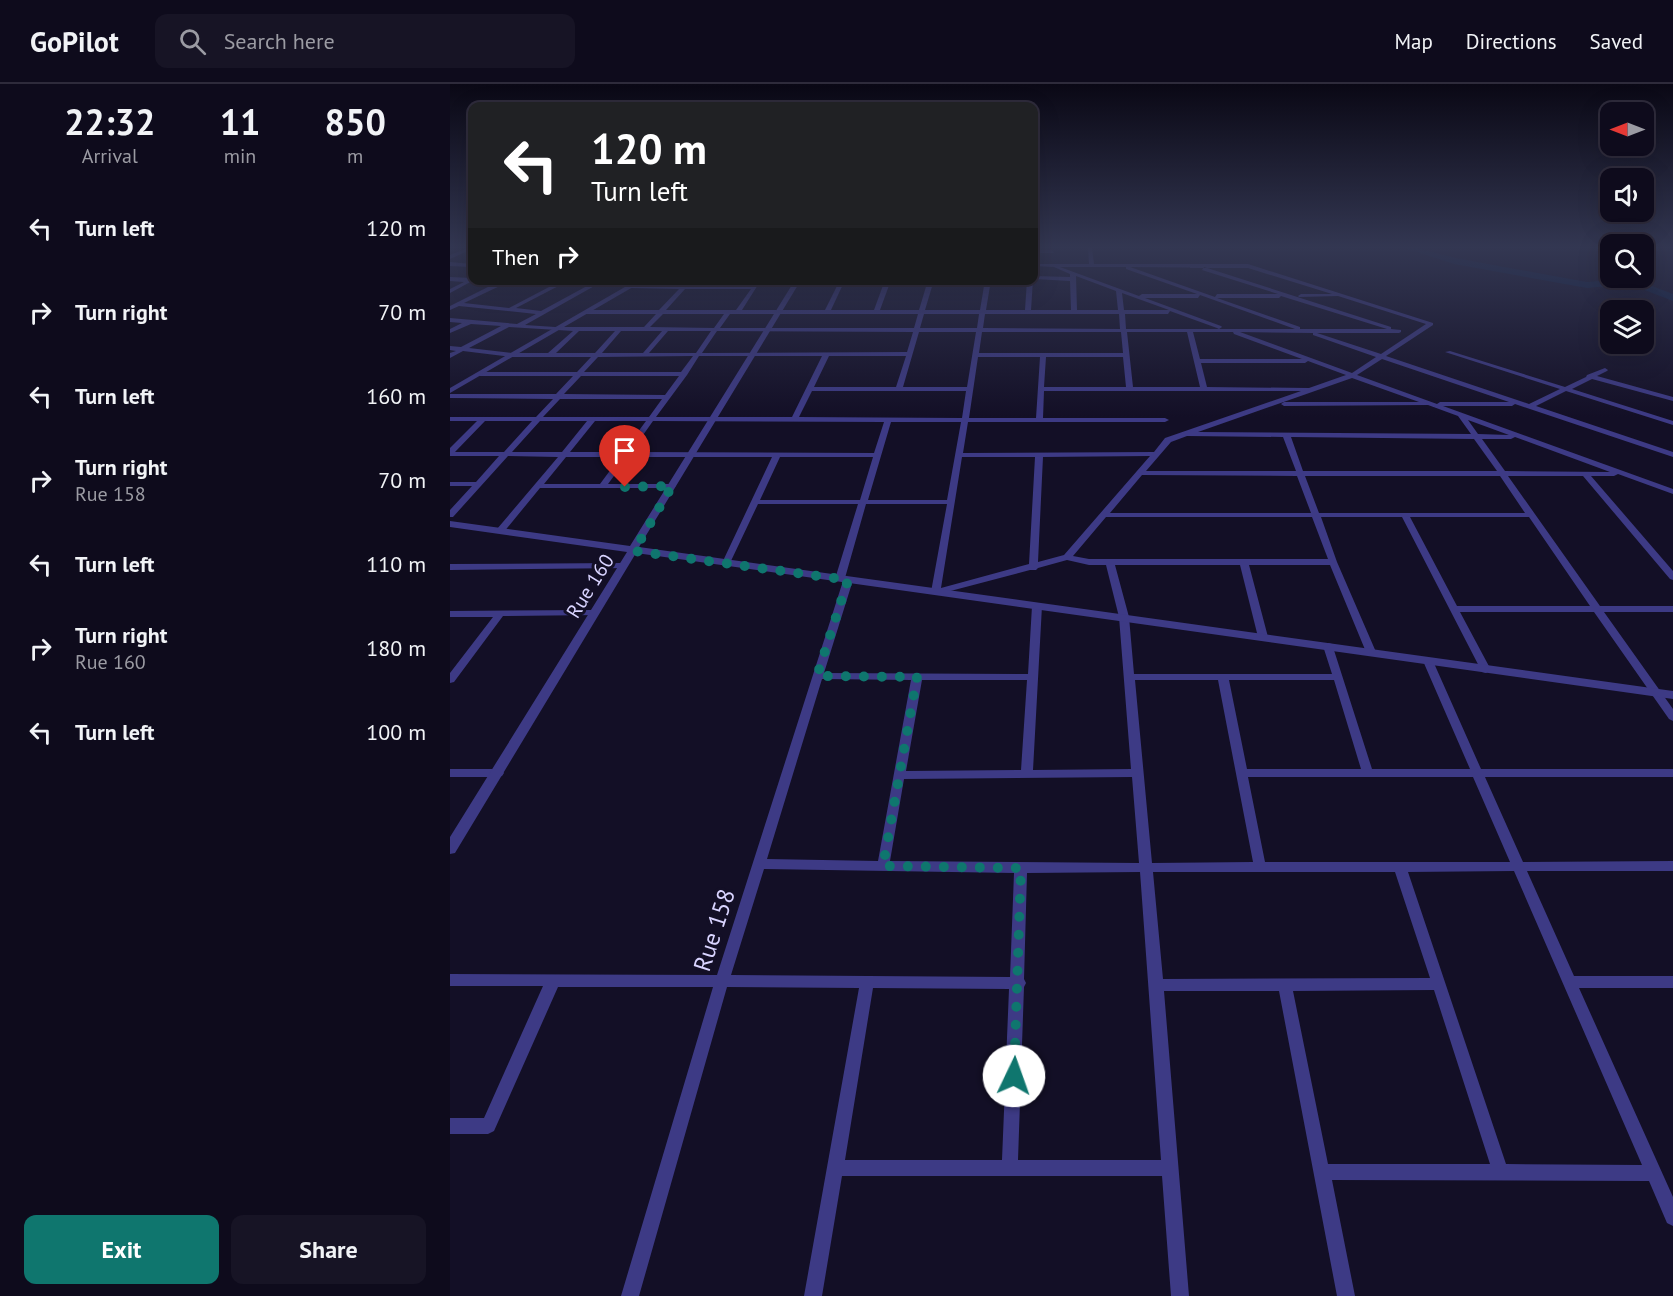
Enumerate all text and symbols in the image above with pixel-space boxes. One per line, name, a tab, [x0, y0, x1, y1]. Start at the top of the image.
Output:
search box	[155, 14, 575, 68]
text: GoPilot	[30, 23, 119, 60]
icon: search	[176, 25, 209, 58]
text: Search here	[224, 27, 335, 55]
text: Map	[1394, 28, 1433, 55]
text: Directions	[1466, 28, 1557, 55]
text: Saved	[1590, 28, 1643, 55]
text: 22:32	[64, 98, 155, 145]
text: 11	[220, 98, 260, 145]
text: 850	[325, 98, 386, 145]
north arrow	[1600, 102, 1654, 156]
map controls	[1600, 102, 1654, 354]
text: 120 m	[591, 121, 707, 176]
icon: left	[492, 126, 570, 204]
text: Arrival	[82, 143, 138, 169]
text: min	[224, 143, 256, 169]
text: m	[347, 143, 363, 169]
button: sound	[1600, 168, 1654, 222]
text: Turn left	[591, 174, 688, 208]
icon: left	[24, 212, 57, 245]
text: Turn left	[75, 214, 155, 242]
text: 120 m	[366, 214, 426, 242]
button: search	[1600, 234, 1654, 288]
icon: right	[551, 240, 584, 273]
text: Then	[492, 243, 539, 271]
icon: right	[24, 296, 57, 329]
text: Turn right	[75, 298, 167, 326]
text: 70 m	[378, 298, 426, 326]
button: layers	[1600, 300, 1654, 354]
icon: left	[24, 380, 57, 413]
text: Turn left	[75, 382, 155, 410]
text: 160 m	[366, 382, 426, 410]
pin	[599, 425, 650, 487]
icon: arrive	[608, 434, 641, 467]
text: Turn right	[75, 453, 167, 481]
icon: right	[24, 464, 57, 497]
text: 70 m	[378, 466, 426, 494]
text: Rue 158	[75, 481, 146, 507]
icon: left	[24, 548, 57, 581]
street label: Rue 160	[560, 549, 620, 623]
text: Turn left	[75, 550, 155, 578]
text: 110 m	[366, 550, 426, 578]
text: Turn right	[75, 621, 167, 649]
icon: right	[24, 632, 57, 665]
text: 180 m	[366, 634, 426, 662]
text: Rue 160	[75, 649, 146, 675]
icon: left	[24, 716, 57, 749]
text: Turn left	[75, 718, 155, 746]
text: 100 m	[366, 718, 426, 746]
street label: Rue 158	[686, 885, 742, 975]
position arrow	[982, 1044, 1046, 1108]
button: Exit	[24, 1215, 219, 1284]
button: Share	[231, 1215, 426, 1284]

